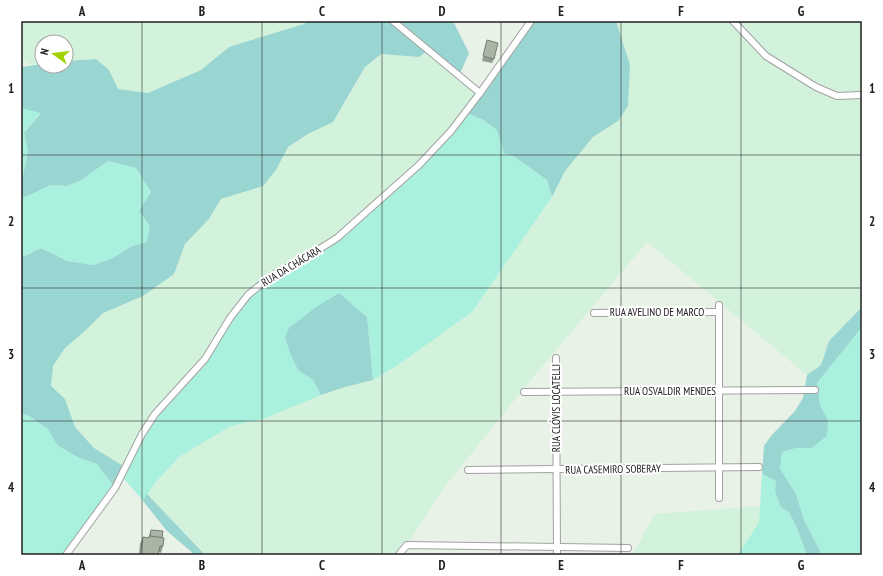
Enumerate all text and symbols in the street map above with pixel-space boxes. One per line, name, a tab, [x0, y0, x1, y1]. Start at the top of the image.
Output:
text: A	[78, 3, 86, 20]
text: B	[199, 3, 205, 20]
text: C	[319, 3, 325, 20]
text: D	[439, 3, 446, 20]
text: E	[558, 3, 564, 20]
text: F	[678, 3, 684, 20]
text: G	[798, 3, 805, 20]
north arrow	[34, 34, 74, 74]
text: N	[37, 47, 52, 56]
text: 1	[8, 80, 14, 97]
text: 1	[869, 80, 875, 97]
text: 2	[8, 213, 14, 230]
text: 2	[869, 213, 875, 230]
street label: RUA DA CHÁCARA	[259, 242, 324, 289]
street label: RUA AVELINO DE MARCO	[610, 305, 704, 319]
text: 3	[8, 346, 14, 363]
text: 3	[869, 346, 875, 363]
street label: RUA CLÓVIS LOCATELLI	[549, 364, 563, 452]
street label: RUA OSVALDIR MENDES	[624, 384, 716, 398]
street label: RUA CASEMIRO SOBERAY	[565, 461, 661, 477]
text: 4	[8, 479, 15, 496]
text: 4	[869, 479, 876, 496]
text: A	[78, 557, 86, 574]
text: B	[199, 557, 205, 574]
text: C	[319, 557, 325, 574]
text: D	[439, 557, 446, 574]
text: E	[558, 557, 564, 574]
text: F	[678, 557, 684, 574]
text: G	[798, 557, 805, 574]

